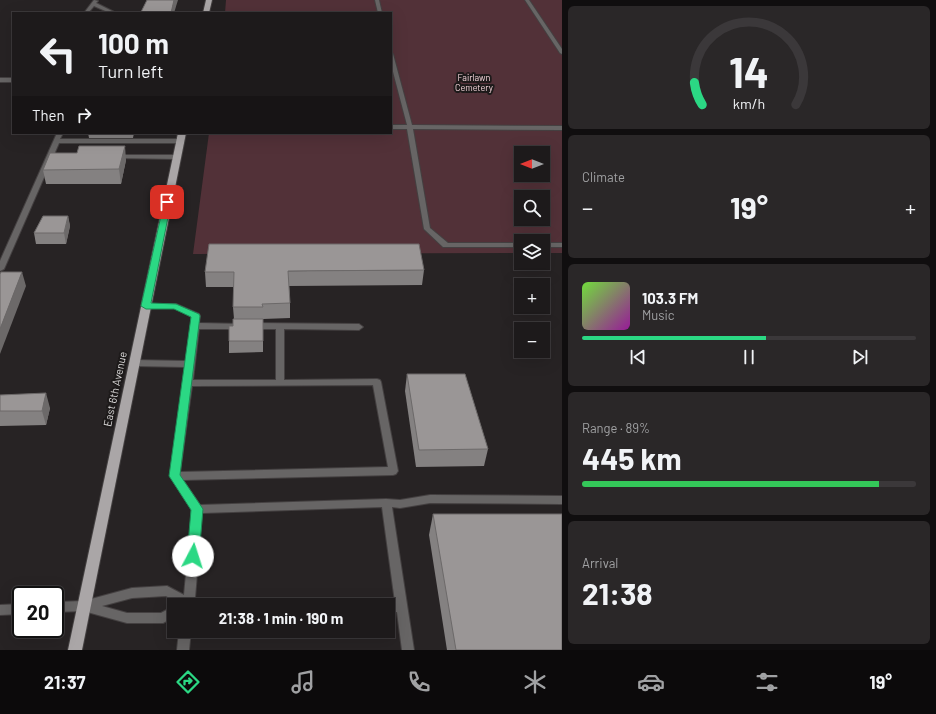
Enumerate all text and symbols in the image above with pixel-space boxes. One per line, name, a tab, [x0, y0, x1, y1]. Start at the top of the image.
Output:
text: 100 m	[98, 26, 169, 60]
icon: left	[32, 28, 84, 80]
text: 14	[729, 46, 769, 96]
text: Turn left	[98, 60, 164, 82]
park label: Fairlawn Cemetery	[455, 72, 493, 93]
text: km/h	[733, 95, 765, 112]
icon: right	[73, 104, 95, 126]
text: Then	[32, 106, 65, 124]
north arrow	[514, 146, 550, 182]
map controls	[514, 146, 550, 358]
text: Climate	[582, 169, 625, 185]
pin	[150, 185, 184, 219]
text: 19°	[730, 189, 768, 225]
button: search	[514, 190, 550, 226]
icon: arrive	[156, 191, 178, 213]
text: −	[582, 194, 593, 220]
text: +	[905, 194, 916, 220]
button: layers	[514, 234, 550, 270]
button: +	[514, 278, 550, 314]
text: 103.3 FM	[642, 289, 698, 307]
text: Music	[642, 307, 675, 323]
button: −	[514, 322, 550, 358]
icon: previous	[627, 346, 649, 368]
icon: pause	[738, 346, 760, 368]
icon: next	[849, 346, 871, 368]
street label: East 6th Avenue	[100, 350, 129, 428]
text: Range · 89%	[582, 420, 650, 436]
text: 445 km	[582, 440, 682, 476]
position arrow	[172, 535, 214, 577]
text: Arrival	[582, 555, 618, 571]
text: 21:38	[582, 575, 653, 611]
speed limit sign: 20	[12, 586, 64, 638]
text: 21:38 · 1 min · 190 m	[219, 609, 343, 627]
icon: directions	[174, 668, 202, 696]
icon: music	[289, 668, 317, 696]
icon: phone	[405, 668, 433, 696]
icon: climate	[521, 668, 549, 696]
icon: car	[637, 668, 665, 696]
icon: filters	[753, 668, 781, 696]
text: 21:37	[44, 671, 86, 693]
text: 19°	[869, 671, 892, 693]

